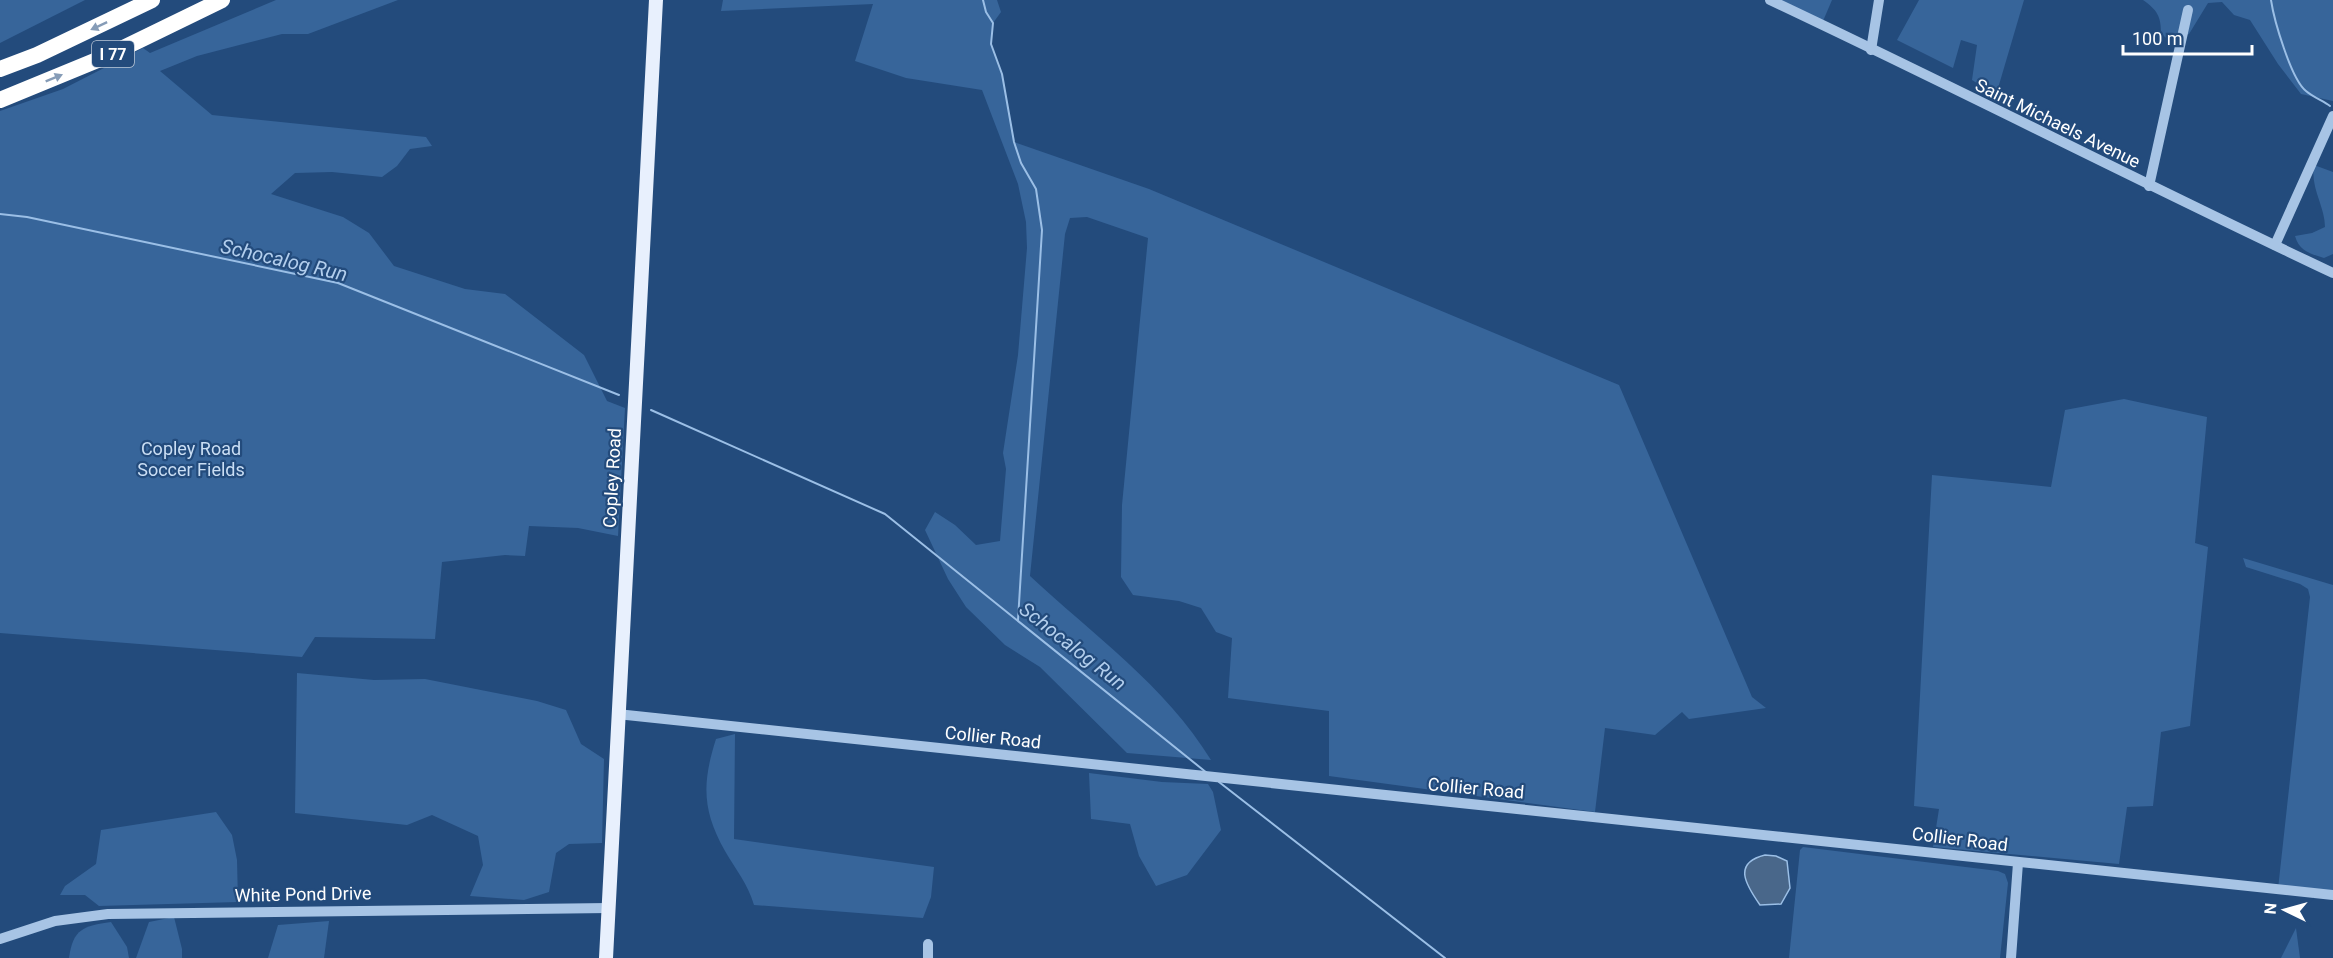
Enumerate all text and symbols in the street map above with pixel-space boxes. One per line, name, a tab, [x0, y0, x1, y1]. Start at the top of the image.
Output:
scale bar	[2123, 18, 2252, 56]
one-way arrow	[91, 21, 108, 30]
text: 100 m	[2132, 28, 2183, 49]
road number: I 77	[92, 41, 134, 67]
one-way arrow	[45, 73, 63, 82]
street label: Saint Michaels Avenue	[1972, 74, 2144, 172]
water label: Schocalog Run	[218, 234, 350, 286]
street label: Copley Road	[599, 427, 625, 529]
park label: Copley Road Soccer Fields	[137, 438, 245, 480]
water label: Schocalog Run	[1015, 597, 1131, 695]
street label: Collier Road	[944, 722, 1042, 752]
street label: Collier Road	[1427, 773, 1525, 803]
street label: Collier Road	[1911, 823, 2009, 855]
north arrow	[2255, 880, 2315, 940]
street label: White Pond Drive	[234, 882, 372, 906]
text: N	[2261, 902, 2281, 915]

